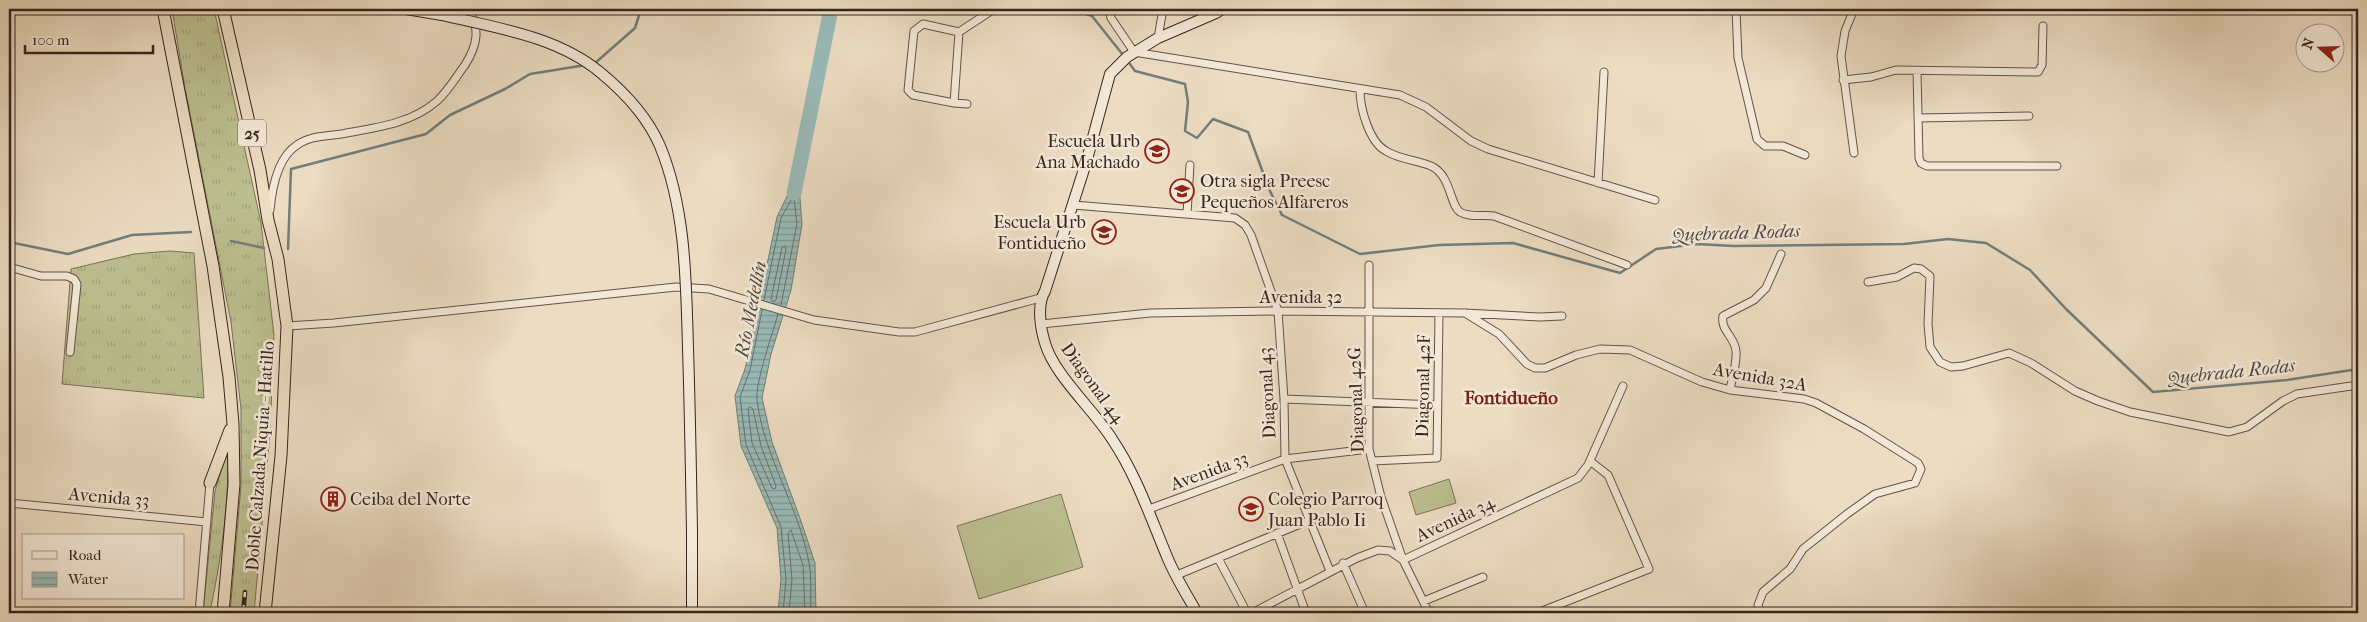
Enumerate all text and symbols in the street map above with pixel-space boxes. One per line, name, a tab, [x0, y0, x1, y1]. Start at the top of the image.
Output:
scale bar	[25, 22, 152, 54]
north arrow	[2294, 22, 2344, 72]
text: 100 m	[32, 31, 70, 49]
text: N	[2298, 35, 2318, 52]
road number: 25	[238, 120, 266, 146]
place label: Escuela Urb Ana Machado	[1035, 131, 1140, 173]
school or university icon: Escuela Urb Ana Machado	[1144, 138, 1170, 164]
place label: Otra sigla Preesc Pequeños Alfareros	[1200, 171, 1349, 213]
school or university icon: Otra sigla Preesc Pequeños Alfareros	[1169, 178, 1195, 204]
place label: Escuela Urb Fontidueño	[993, 212, 1086, 254]
school or university icon: Escuela Urb Fontidueño	[1091, 219, 1117, 245]
water label: Quebrada Rodas	[1671, 220, 1802, 246]
water label: Río Medellín	[730, 259, 771, 361]
street label: Avenida 32	[1258, 287, 1343, 308]
street label: Diagonal 42F	[1412, 334, 1435, 438]
street label: Diagonal 44	[1056, 339, 1129, 428]
street label: Doble Calzada Niquia - Hatillo	[242, 340, 279, 572]
street label: Diagonal 42G	[1344, 346, 1369, 453]
street label: Diagonal 43	[1255, 347, 1280, 439]
water label: Quebrada Rodas	[2165, 354, 2297, 390]
street label: Avenida 32A	[1710, 359, 1809, 396]
district label: Fontidueño	[1463, 387, 1558, 409]
street label: Avenida 33	[1166, 448, 1251, 496]
street label: Avenida 33	[67, 483, 150, 511]
building icon: Ceiba del Norte	[320, 486, 346, 512]
place label: Ceiba del Norte	[350, 489, 471, 510]
place label: Colegio Parroq Juan Pablo Ii	[1266, 489, 1384, 531]
street label: Avenida 34	[1412, 492, 1498, 547]
school or university icon: Colegio Parroq Juan Pablo Ii	[1238, 496, 1264, 522]
legend	[22, 534, 185, 600]
text: Road	[68, 546, 102, 564]
text: Water	[67, 570, 108, 588]

